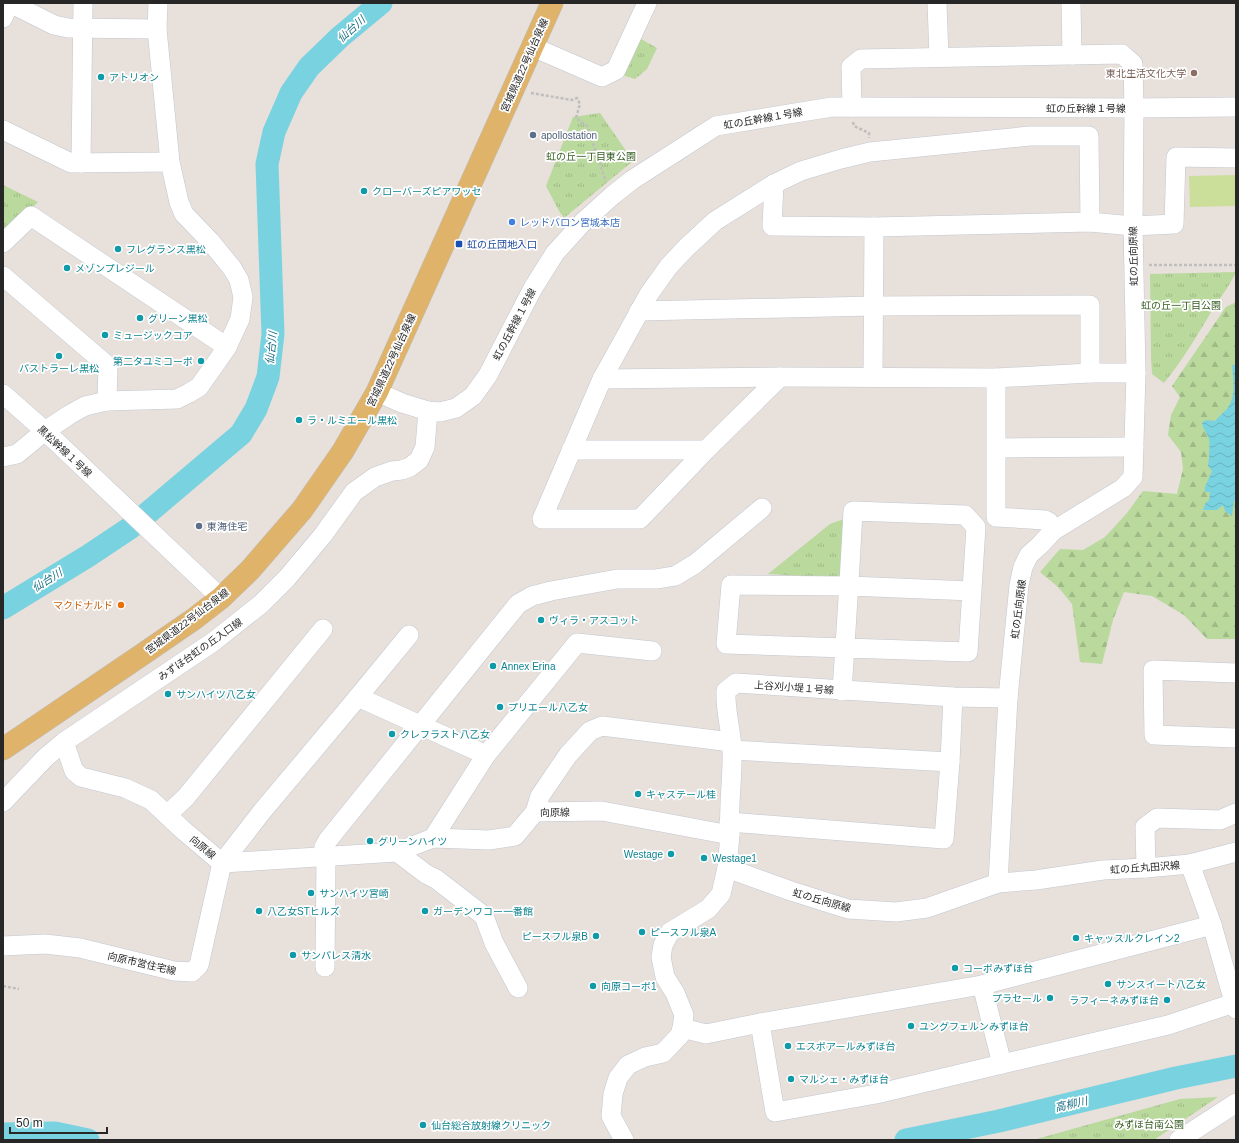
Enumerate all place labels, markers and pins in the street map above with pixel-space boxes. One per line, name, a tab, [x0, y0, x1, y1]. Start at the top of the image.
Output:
place label: 東北生活文化大学	[1106, 68, 1186, 79]
marker: 東北生活文化大学	[1189, 68, 1199, 78]
marker: アトリオン	[96, 72, 106, 82]
place label: アトリオン	[109, 72, 159, 83]
marker: apollostation	[528, 130, 538, 140]
place label: apollostation	[541, 130, 597, 141]
marker: クローバーズピアワッセ	[359, 186, 369, 196]
place label: クローバーズピアワッセ	[372, 186, 481, 197]
marker: レッドバロン宮城本店	[507, 217, 517, 227]
place label: レッドバロン宮城本店	[520, 217, 620, 228]
marker: 虹の丘団地入口	[454, 239, 464, 249]
place label: 虹の丘団地入口	[467, 239, 537, 250]
marker: フレグランス黒松	[113, 244, 123, 254]
place label: フレグランス黒松	[126, 244, 206, 255]
marker: メゾンプレジール	[62, 263, 72, 273]
place label: メゾンプレジール	[75, 263, 155, 274]
marker: グリーン黒松	[135, 313, 145, 323]
place label: グリーン黒松	[148, 313, 208, 324]
marker: ミュージックコア	[100, 330, 110, 340]
place label: ミュージックコア	[113, 330, 193, 341]
marker: パストラーレ黒松	[54, 351, 64, 361]
place label: 第二タユミコーポ	[113, 356, 193, 367]
marker: 第二タユミコーポ	[196, 356, 206, 366]
place label: パストラーレ黒松	[19, 363, 99, 374]
marker: ラ・ルミエール黒松	[294, 415, 304, 425]
place label: ラ・ルミエール黒松	[307, 415, 397, 426]
marker: 東海住宅	[194, 521, 204, 531]
place label: 東海住宅	[207, 521, 247, 532]
place label: マクドナルド	[53, 600, 113, 611]
marker: マクドナルド	[116, 600, 126, 610]
marker: ヴィラ・アスコット	[536, 615, 546, 625]
place label: ヴィラ・アスコット	[549, 615, 639, 626]
marker: Annex Erina	[488, 661, 498, 671]
place label: Annex Erina	[501, 661, 556, 672]
marker: サンハイツ八乙女	[163, 689, 173, 699]
place label: サンハイツ八乙女	[176, 689, 256, 700]
marker: プリエール八乙女	[495, 702, 505, 712]
place label: プリエール八乙女	[508, 702, 588, 713]
marker: クレフラスト八乙女	[387, 729, 397, 739]
place label: クレフラスト八乙女	[400, 729, 490, 740]
marker: キャステール桂	[633, 789, 643, 799]
place label: キャステール桂	[646, 789, 716, 800]
marker: グリーンハイツ	[365, 836, 375, 846]
place label: グリーンハイツ	[378, 836, 447, 847]
place label: Westage	[624, 849, 663, 860]
marker: Westage	[666, 849, 676, 859]
marker: Westage1	[699, 853, 709, 863]
place label: Westage1	[712, 853, 757, 864]
marker: サンハイツ宮崎	[306, 888, 316, 898]
place label: サンハイツ宮崎	[319, 888, 389, 899]
marker: 八乙女STヒルズ	[254, 906, 264, 916]
place label: 八乙女STヒルズ	[267, 906, 340, 917]
marker: ガーデンワコー一番館	[420, 906, 430, 916]
place label: ガーデンワコー一番館	[433, 906, 533, 917]
marker: ピースフル泉A	[637, 927, 647, 937]
place label: ピースフル泉A	[650, 927, 716, 938]
place label: ピースフル泉B	[522, 931, 588, 942]
marker: ピースフル泉B	[591, 931, 601, 941]
marker: キャッスルクレイン2	[1071, 933, 1081, 943]
place label: キャッスルクレイン2	[1084, 933, 1180, 944]
marker: サンパレス清水	[288, 950, 298, 960]
place label: サンパレス清水	[301, 950, 371, 961]
marker: コーポみずほ台	[950, 963, 960, 973]
place label: コーポみずほ台	[963, 963, 1033, 974]
marker: サンスイート八乙女	[1103, 979, 1113, 989]
place label: サンスイート八乙女	[1116, 979, 1206, 990]
marker: 向原コーポ1	[588, 981, 598, 991]
place label: 向原コーポ1	[601, 981, 657, 992]
place label: プラセール	[992, 993, 1042, 1004]
marker: プラセール	[1045, 993, 1055, 1003]
place label: ラフィーネみずほ台	[1069, 995, 1159, 1006]
marker: ラフィーネみずほ台	[1162, 995, 1172, 1005]
marker: ユングフェルンみずほ台	[906, 1021, 916, 1031]
place label: ユングフェルンみずほ台	[919, 1021, 1029, 1032]
marker: エスポアールみずほ台	[783, 1041, 793, 1051]
place label: エスポアールみずほ台	[796, 1041, 895, 1052]
marker: マルシェ・みずほ台	[786, 1074, 796, 1084]
place label: マルシェ・みずほ台	[799, 1074, 889, 1085]
marker: 仙台総合放射線クリニック	[418, 1120, 428, 1130]
place label: 仙台総合放射線クリニック	[431, 1120, 551, 1131]

